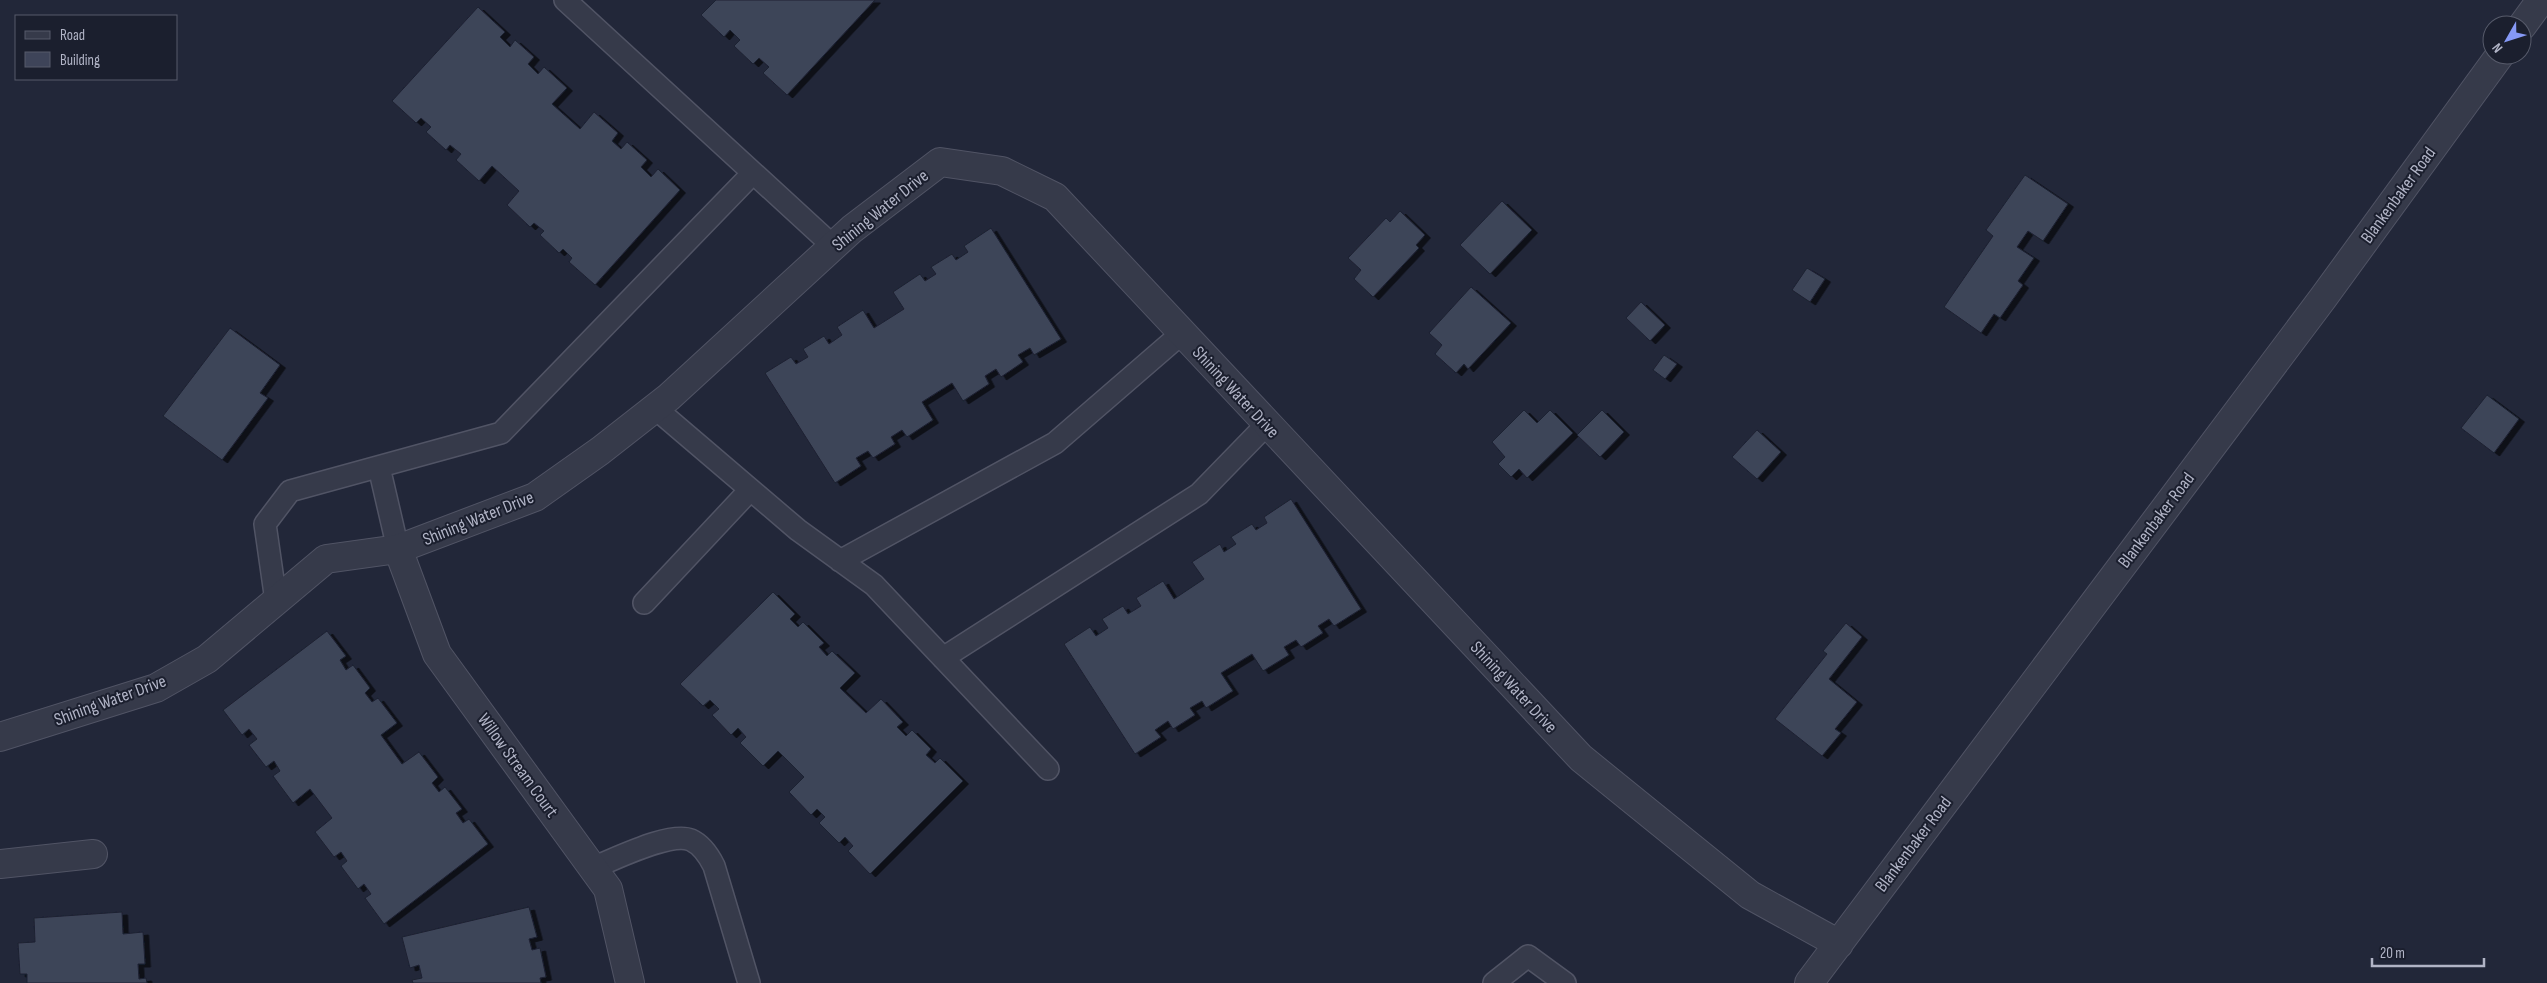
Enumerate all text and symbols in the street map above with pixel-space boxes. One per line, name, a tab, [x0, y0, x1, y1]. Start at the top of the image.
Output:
legend	[15, 15, 178, 80]
north arrow	[2482, 15, 2532, 65]
text: Road	[60, 26, 85, 45]
text: N	[2488, 40, 2506, 56]
text: Building	[60, 51, 100, 70]
street label: Blankenbaker Road	[2356, 143, 2440, 247]
street label: Shining Water Drive	[828, 165, 933, 256]
street label: Shining Water Drive	[1188, 342, 1283, 443]
street label: Blankenbaker Road	[2114, 469, 2199, 572]
street label: Shining Water Drive	[420, 487, 537, 550]
street label: Shining Water Drive	[1466, 637, 1561, 738]
street label: Shining Water Drive	[51, 670, 169, 730]
street label: Willow Stream Court	[473, 709, 563, 822]
street label: Blankenbaker Road	[1871, 793, 1956, 896]
scale bar	[2372, 936, 2484, 968]
text: 20 m	[2380, 944, 2405, 963]

